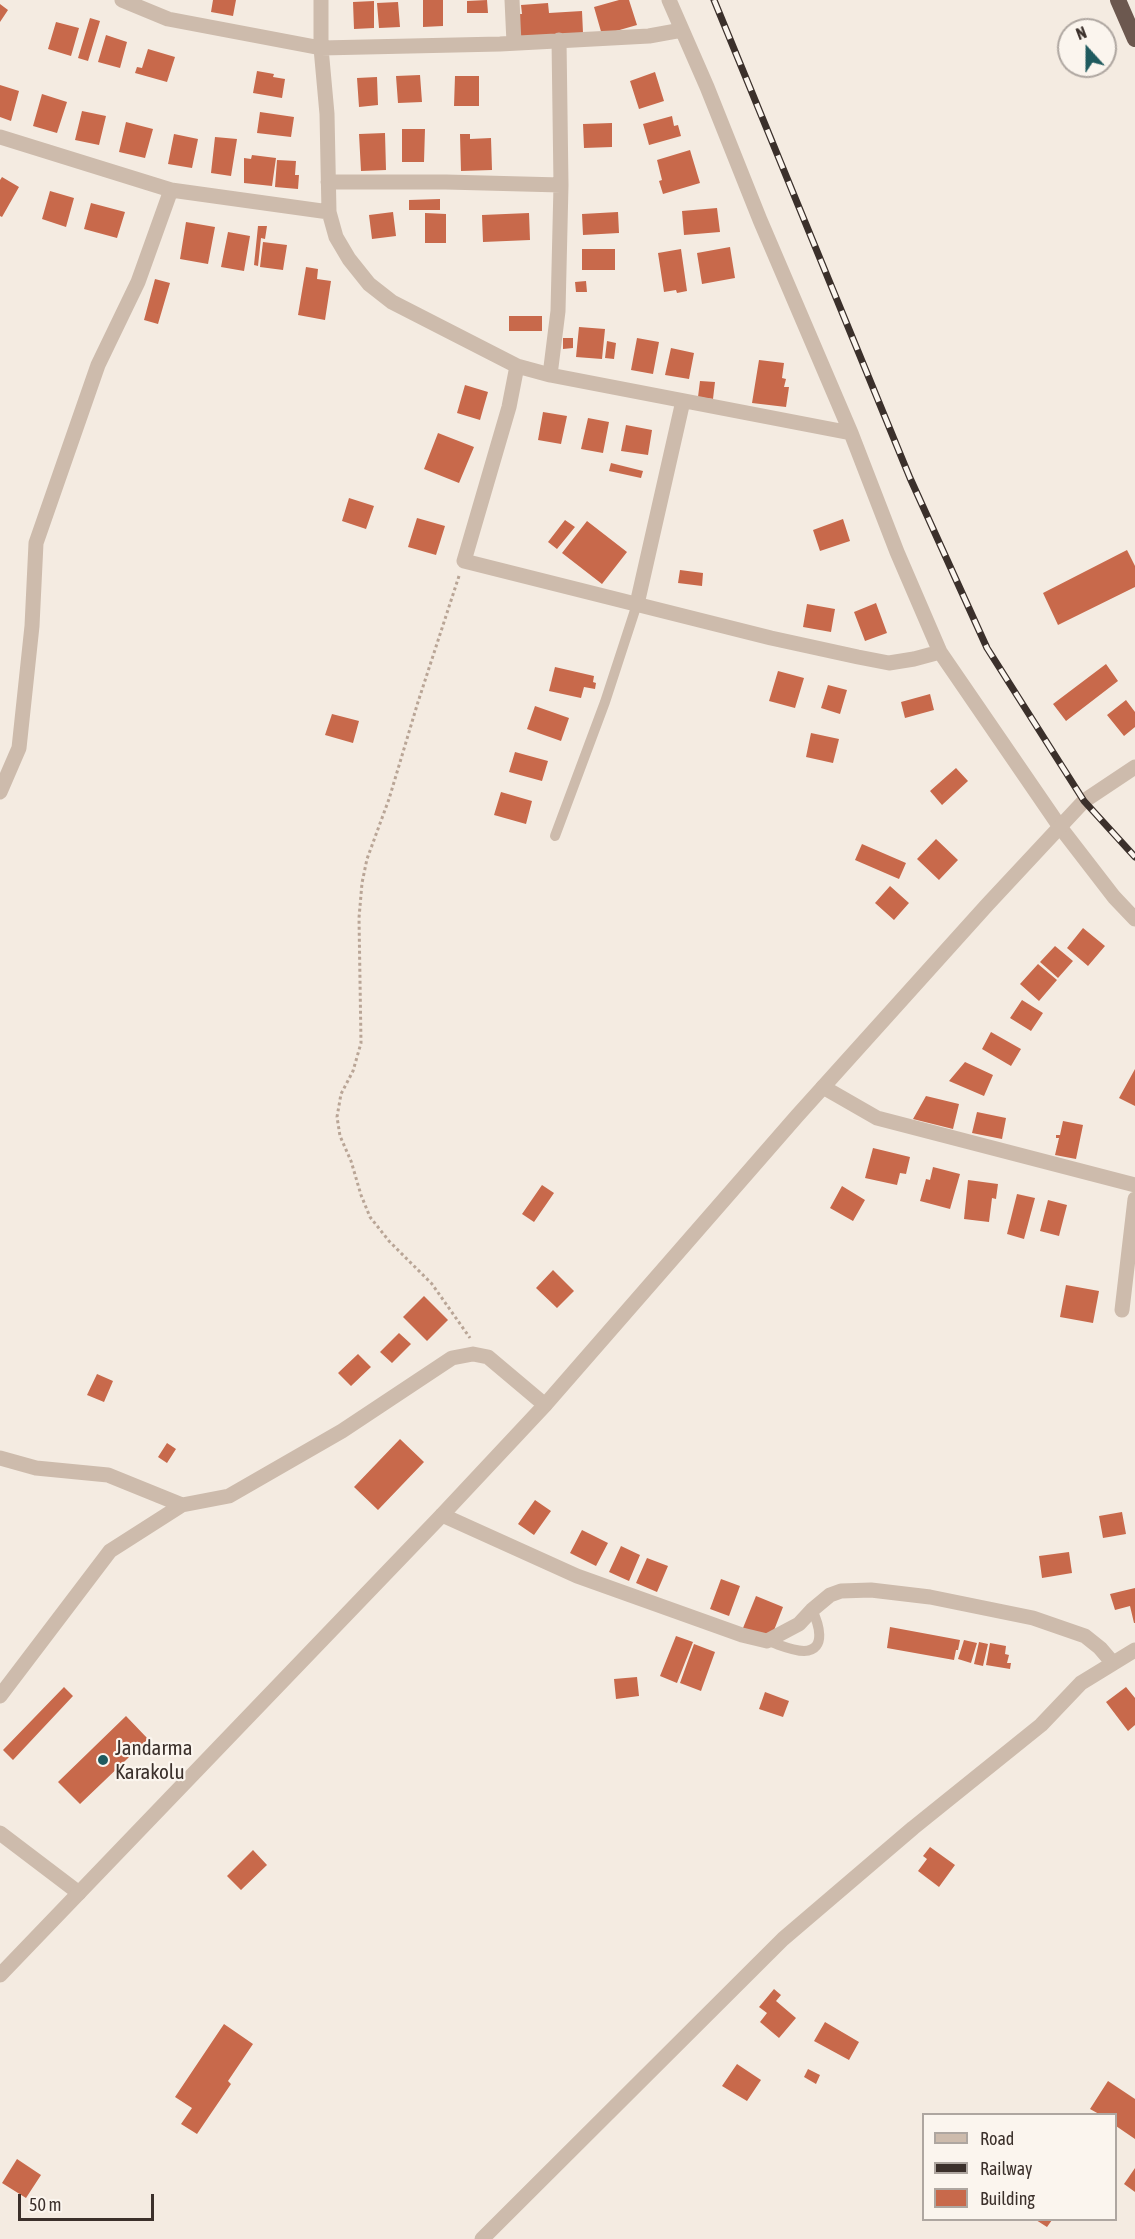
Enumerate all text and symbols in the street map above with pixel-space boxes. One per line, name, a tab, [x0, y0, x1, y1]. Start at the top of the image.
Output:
north arrow	[1057, 18, 1117, 78]
text: N	[1074, 23, 1089, 43]
place label: Jandarma Karakolu	[115, 1735, 192, 1785]
marker: Jandarma Karakolu	[96, 1753, 110, 1767]
legend	[922, 2113, 1117, 2221]
text: Road	[980, 2128, 1014, 2149]
text: Railway	[980, 2158, 1032, 2179]
scale bar	[21, 2182, 158, 2220]
text: Building	[980, 2188, 1035, 2209]
text: 50 m	[29, 2194, 61, 2215]

